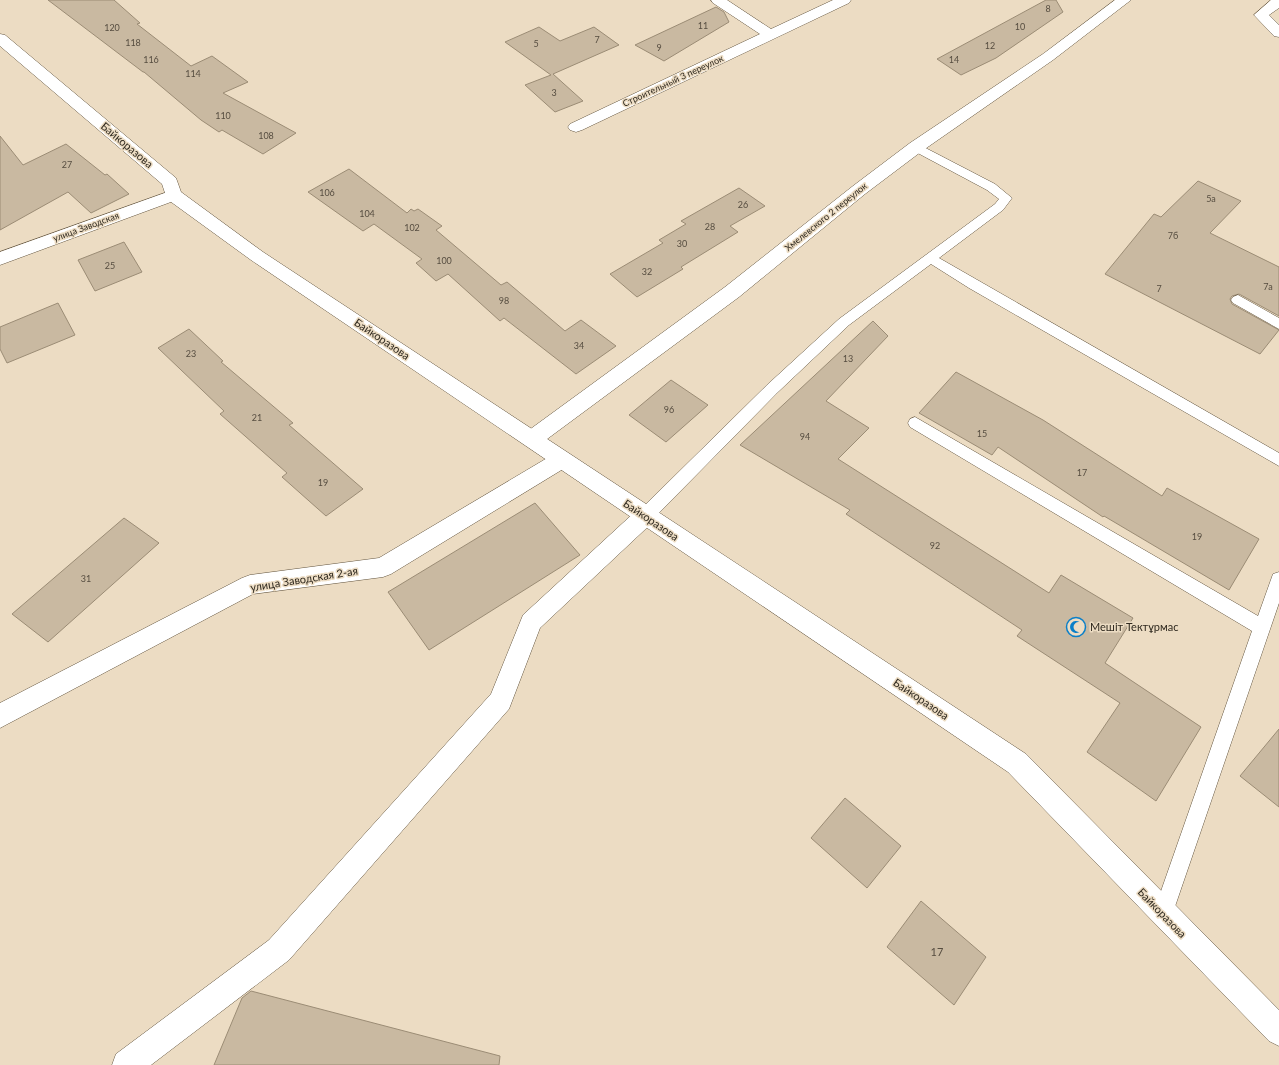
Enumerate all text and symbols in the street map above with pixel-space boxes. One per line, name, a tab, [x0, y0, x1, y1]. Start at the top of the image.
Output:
house number: 8	[1045, 3, 1051, 14]
house number: 11	[698, 20, 708, 31]
house number: 10	[1015, 21, 1025, 32]
house number: 120	[104, 22, 120, 33]
house number: 7	[594, 34, 600, 45]
house number: 118	[125, 37, 141, 48]
house number: 5	[533, 38, 539, 49]
house number: 12	[985, 40, 995, 51]
house number: 9	[656, 42, 662, 53]
street label: Строительный 3 переулок	[621, 52, 725, 109]
house number: 116	[143, 54, 159, 65]
house number: 14	[949, 54, 959, 65]
house number: 114	[185, 68, 201, 79]
house number: 3	[551, 87, 557, 98]
house number: 110	[215, 110, 231, 121]
street label: Байкоразова	[99, 119, 156, 170]
house number: 108	[258, 130, 274, 141]
house number: 27	[62, 159, 72, 170]
street label: Хмелевского 2 переулок	[782, 180, 869, 253]
house number: 106	[319, 187, 335, 198]
house number: 5а	[1206, 193, 1216, 204]
house number: 26	[738, 199, 748, 210]
house number: 104	[359, 208, 375, 219]
street label: улица Заводская	[51, 210, 120, 244]
house number: 28	[705, 221, 715, 232]
house number: 102	[404, 222, 420, 233]
house number: 7б	[1168, 230, 1178, 241]
house number: 30	[677, 238, 687, 249]
house number: 100	[436, 255, 452, 266]
house number: 25	[105, 260, 115, 271]
house number: 32	[642, 266, 652, 277]
house number: 7а	[1263, 281, 1273, 292]
house number: 7	[1156, 283, 1162, 294]
house number: 98	[499, 295, 509, 306]
street label: Байкоразова	[352, 315, 412, 362]
house number: 34	[574, 340, 584, 351]
house number: 23	[186, 348, 196, 359]
house number: 13	[843, 353, 853, 364]
house number: 96	[664, 404, 674, 415]
house number: 21	[252, 412, 262, 423]
house number: 15	[977, 428, 987, 439]
house number: 94	[800, 431, 810, 442]
house number: 17	[1077, 467, 1087, 478]
house number: 19	[318, 477, 328, 488]
street label: Байкоразова	[621, 496, 681, 543]
house number: 19	[1192, 531, 1202, 542]
house number: 92	[930, 540, 940, 551]
street label: улица Заводская 2-ая	[249, 564, 359, 593]
house number: 31	[81, 573, 91, 584]
mosque icon: Мешіт Тектұрмас	[1065, 616, 1087, 638]
place label: Мешіт Тектұрмас	[1090, 620, 1178, 633]
street label: Байкоразова	[891, 675, 951, 722]
street label: Байкоразова	[1135, 885, 1189, 940]
house number: 17	[931, 945, 943, 958]

